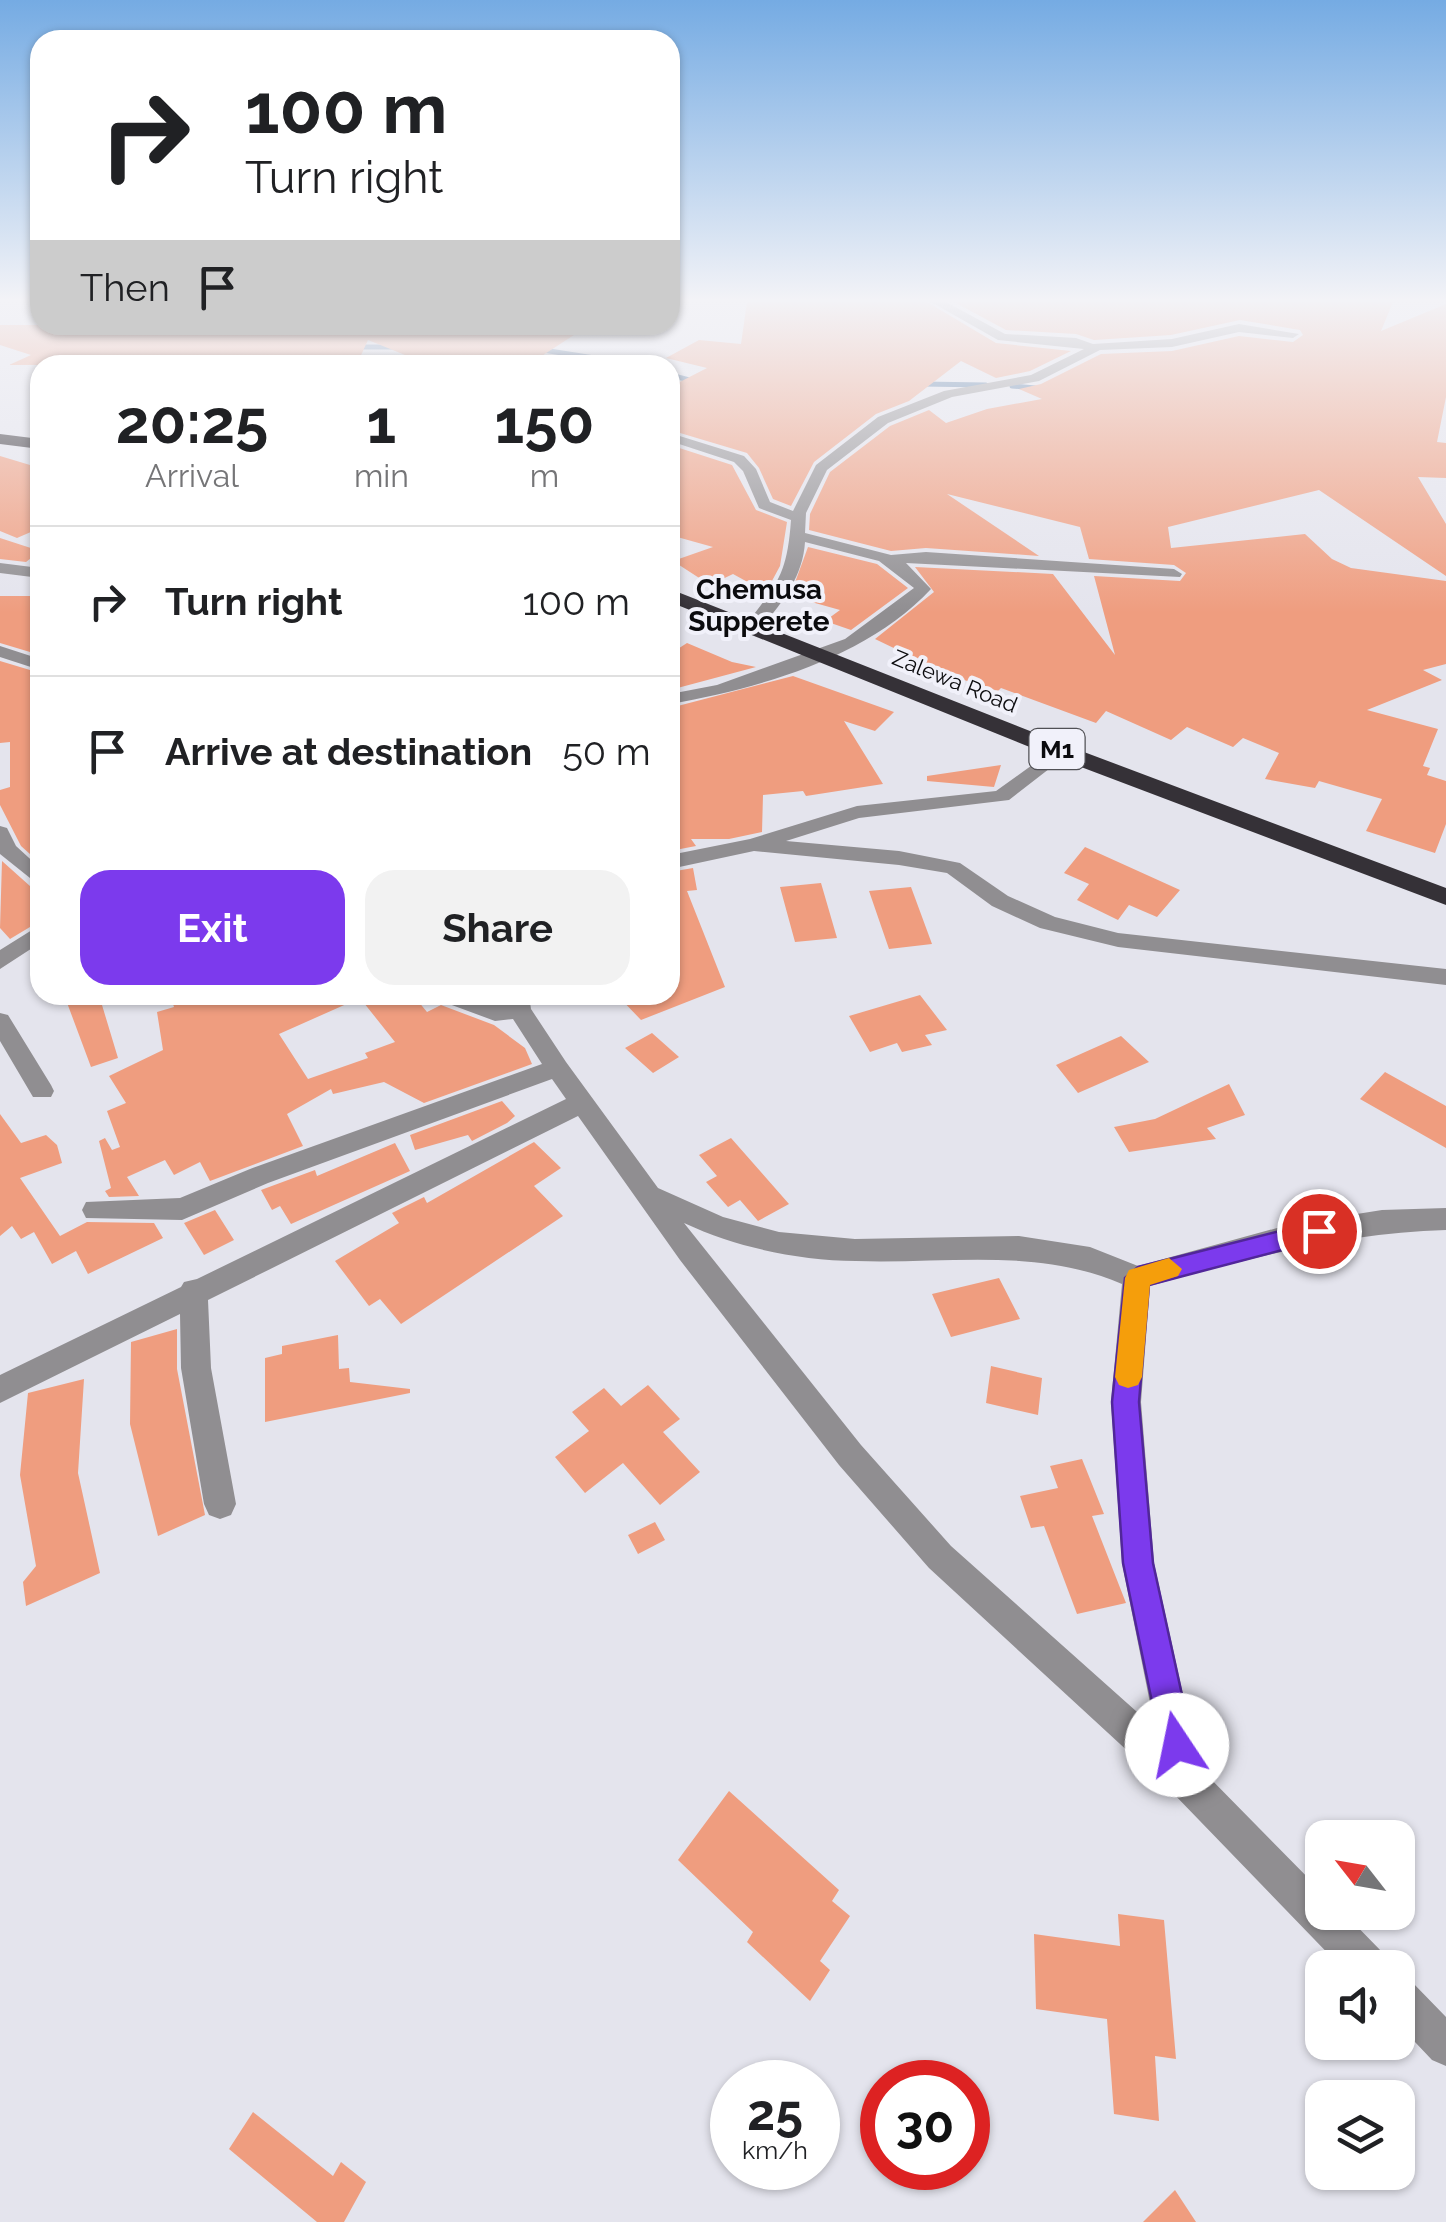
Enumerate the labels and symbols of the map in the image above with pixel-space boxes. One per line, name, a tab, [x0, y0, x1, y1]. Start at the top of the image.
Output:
district label: Chemusa Supperete	[688, 573, 830, 638]
street label: Zalewa Road	[889, 644, 1021, 718]
road number: M1	[1030, 729, 1084, 769]
pin	[1277, 1189, 1362, 1274]
position arrow	[1125, 1693, 1229, 1797]
north arrow	[1305, 1820, 1415, 1930]
speed limit sign: 30	[860, 2060, 990, 2190]

